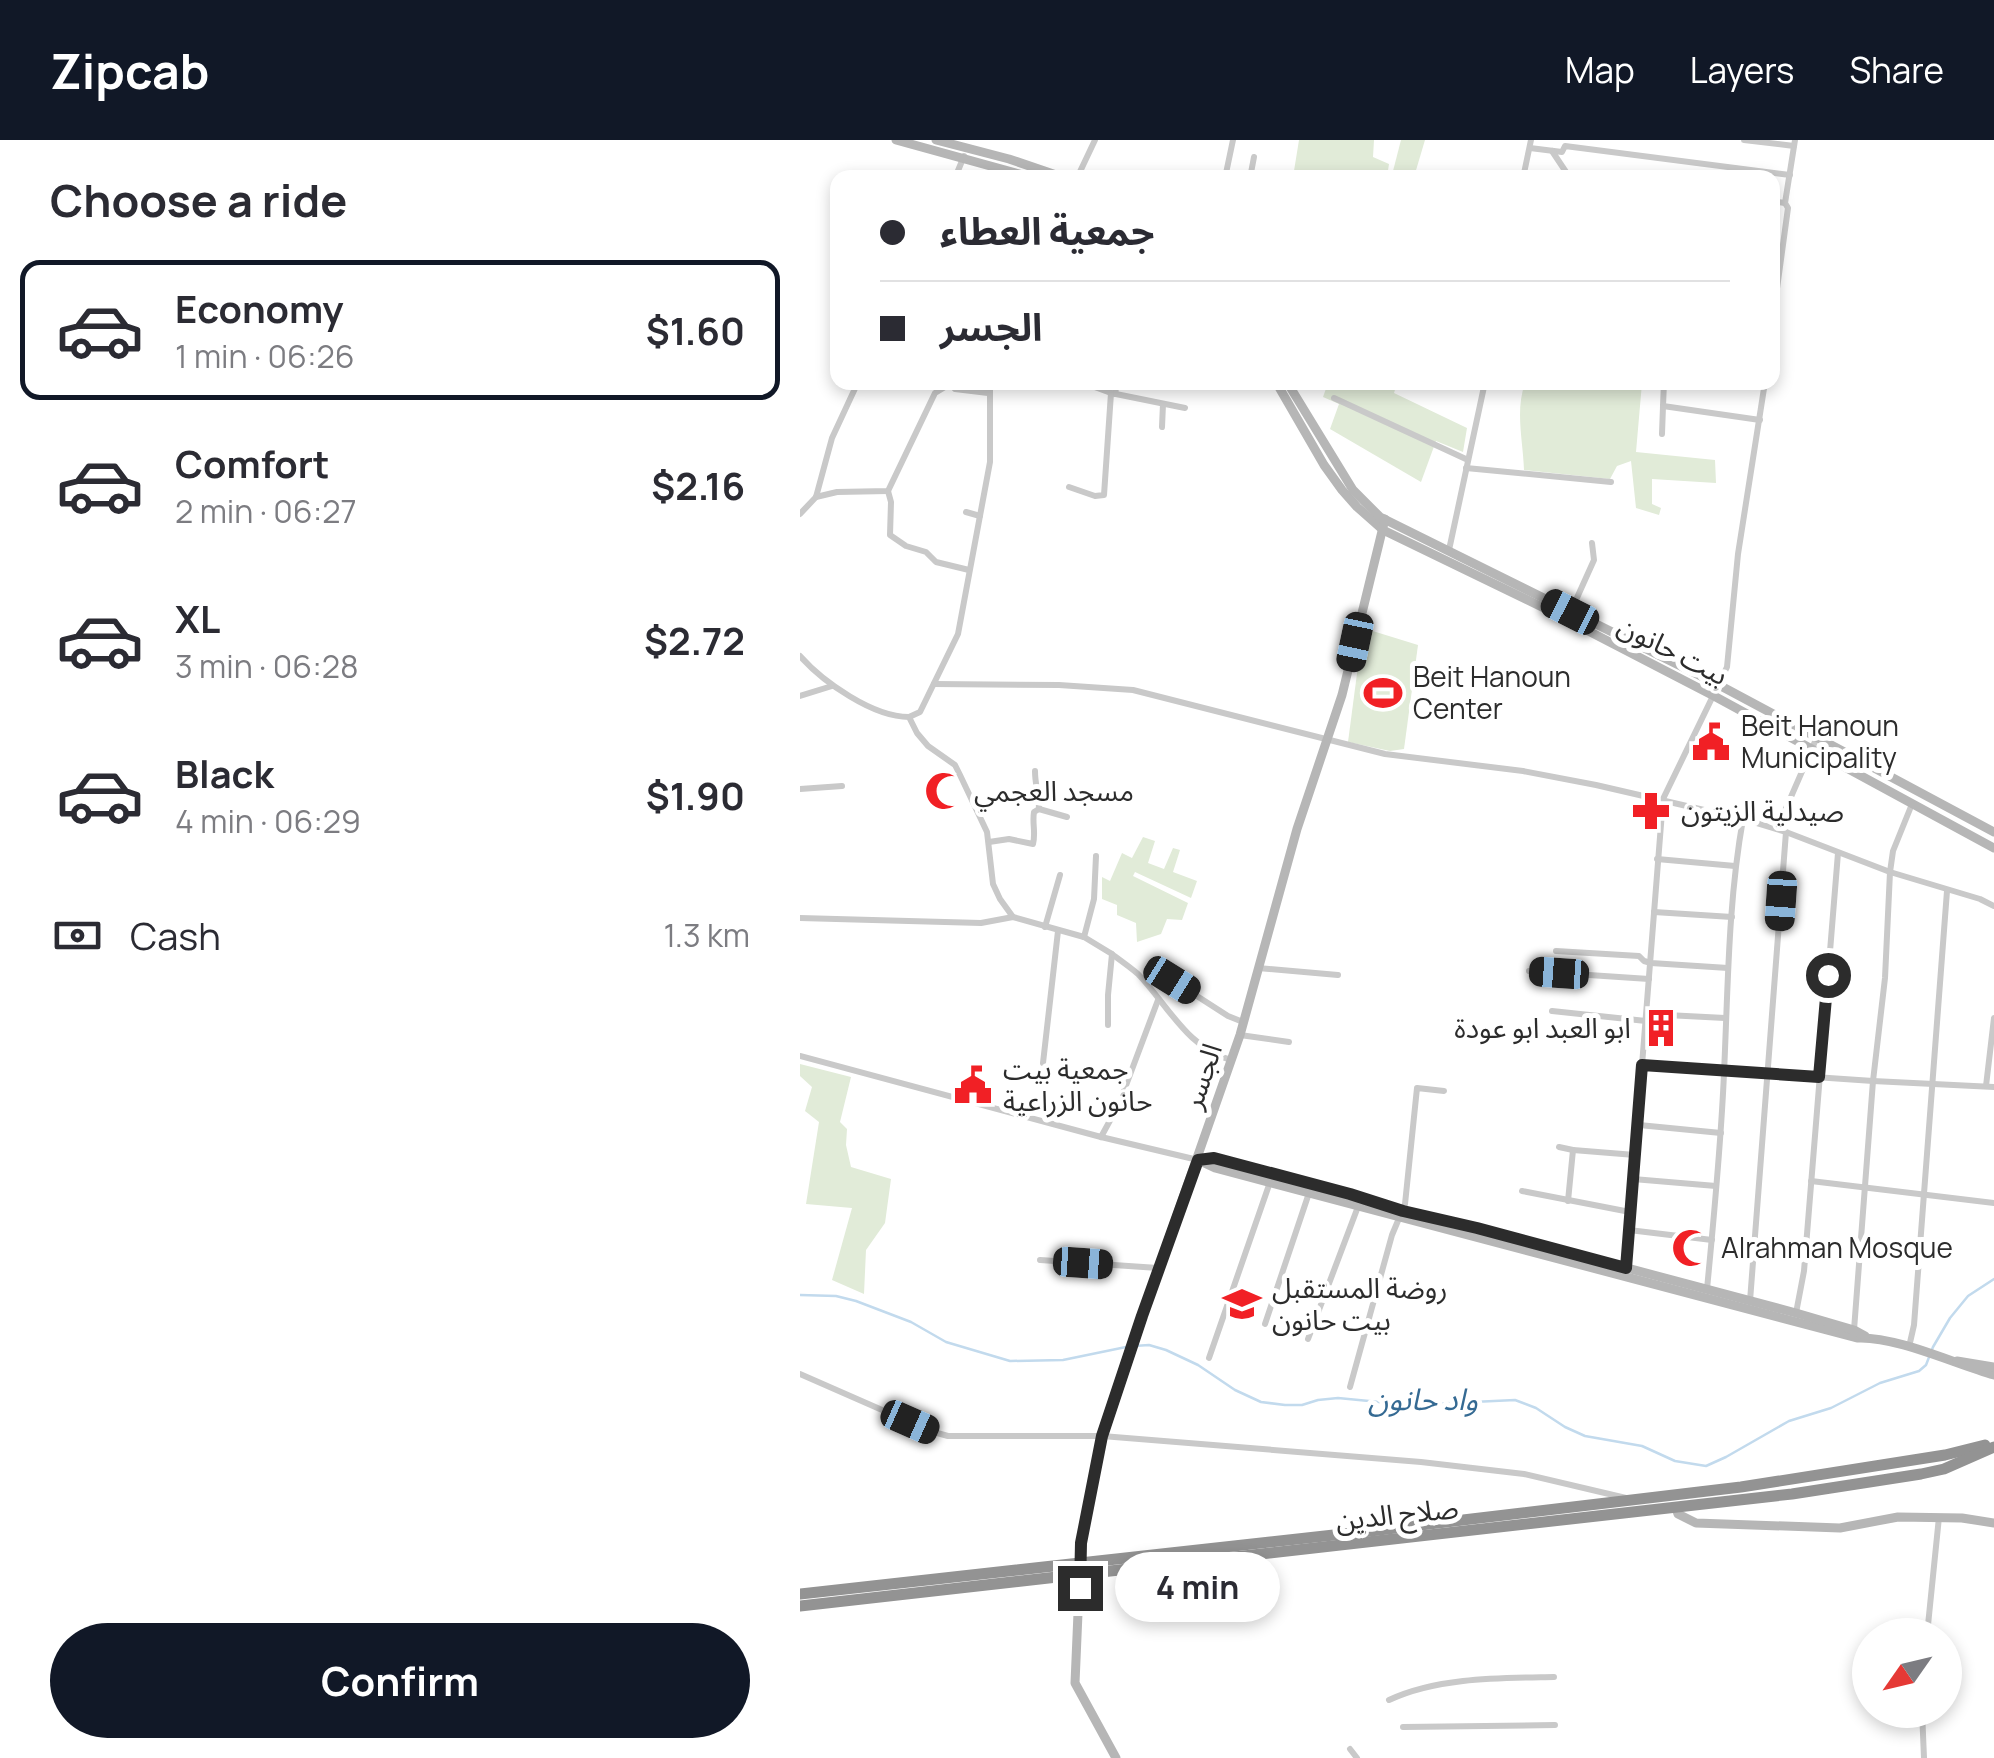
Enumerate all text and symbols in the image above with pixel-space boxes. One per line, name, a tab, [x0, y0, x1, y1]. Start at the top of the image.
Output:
text: Zipcab	[50, 38, 209, 103]
text: Map	[1565, 46, 1635, 94]
text: Layers	[1690, 46, 1794, 94]
text: Share	[1849, 46, 1944, 94]
text: Choose a ride	[50, 169, 347, 231]
text: جمعية العطاء	[940, 204, 1154, 256]
text: Economy	[175, 282, 344, 334]
icon: car	[55, 285, 145, 375]
text: الجسر	[940, 300, 1042, 352]
text: $1.60	[646, 304, 745, 356]
text: 1 min · 06:26	[175, 334, 355, 378]
text: Comfort	[175, 437, 329, 489]
icon: car	[55, 440, 145, 530]
text: $2.16	[651, 459, 745, 511]
text: 2 min · 06:27	[175, 489, 357, 533]
car	[1536, 585, 1604, 639]
text: XL	[175, 592, 220, 644]
icon: car	[55, 595, 145, 685]
street label: بيت حانون	[1612, 605, 1735, 693]
car	[1334, 610, 1376, 674]
text: $2.72	[644, 614, 745, 666]
text: 3 min · 06:28	[175, 644, 359, 688]
place label: Beit Hanoun Center	[1413, 657, 1571, 727]
sports icon: Beit Hanoun Center	[1362, 672, 1404, 714]
place label: Beit Hanoun Municipality	[1741, 706, 1899, 776]
public building icon: Beit Hanoun Municipality	[1690, 721, 1732, 763]
text: Black	[175, 747, 274, 799]
icon: car	[55, 750, 145, 840]
text: $1.90	[646, 769, 745, 821]
mosque icon: مسجد العجمي	[923, 770, 965, 812]
place label: مسجد العجمي	[974, 771, 1134, 812]
pharmacy icon: صيدلية الزيتون	[1630, 790, 1672, 832]
place label: صيدلية الزيتون	[1681, 791, 1844, 829]
text: 4 min · 06:29	[175, 799, 361, 843]
car	[1764, 870, 1798, 932]
icon: cash	[50, 908, 105, 963]
text: Cash	[130, 909, 221, 961]
text: 1.3 km	[664, 913, 750, 957]
car	[1139, 951, 1205, 1009]
route start	[1806, 953, 1851, 998]
car	[1528, 956, 1590, 990]
building icon: ابو العبد ابو عودة	[1640, 1007, 1682, 1049]
place label: ابو العبد ابو عودة	[1454, 1008, 1631, 1046]
street label: الجسر	[1172, 1038, 1230, 1114]
place label: جمعية بيت حانون الزراعية	[1003, 1049, 1153, 1119]
public building icon: جمعية بيت حانون الزراعية	[952, 1064, 994, 1106]
mosque icon: Alrahman Mosque	[1670, 1227, 1712, 1269]
place label: Alrahman Mosque	[1721, 1228, 1953, 1266]
car	[1052, 1246, 1114, 1280]
place label: روضة المستقبل بيت حانون	[1272, 1268, 1448, 1338]
school or university icon: روضة المستقبل بيت حانون	[1221, 1283, 1263, 1325]
water label: واد حانون	[1368, 1378, 1478, 1419]
car	[876, 1396, 944, 1448]
street label: صلاح الدين	[1334, 1488, 1460, 1541]
callout: 4 min	[1115, 1553, 1280, 1623]
text: 4 min	[1156, 1565, 1239, 1609]
route end	[1058, 1566, 1103, 1611]
north arrow	[1852, 1618, 1962, 1728]
map controls	[1852, 1618, 1962, 1728]
button: Confirm	[50, 1623, 750, 1738]

